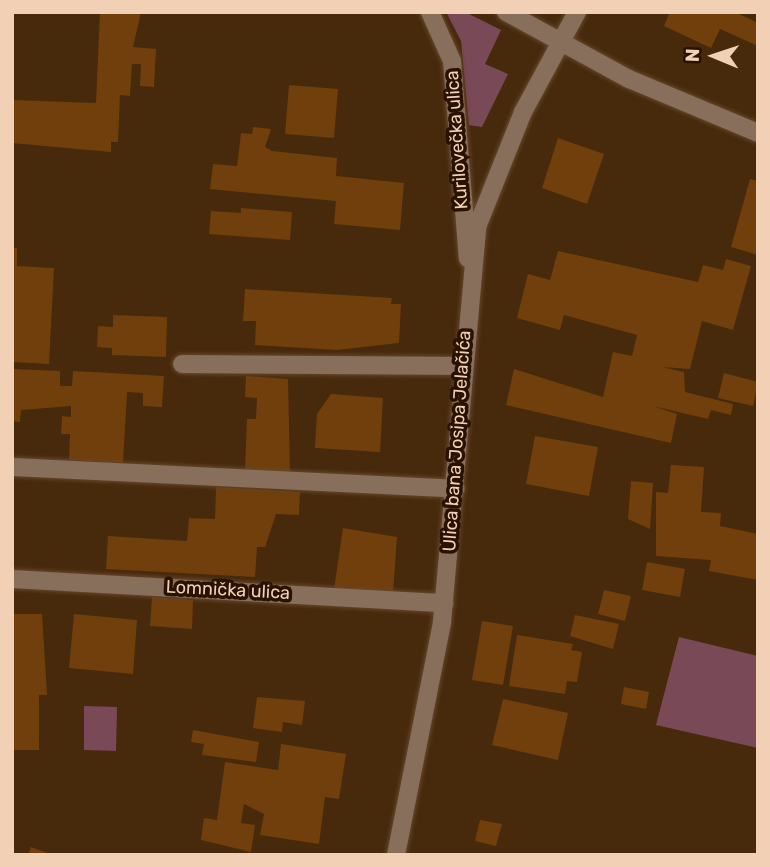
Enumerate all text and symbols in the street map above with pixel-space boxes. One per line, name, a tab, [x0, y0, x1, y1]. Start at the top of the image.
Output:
north arrow	[679, 21, 749, 91]
text: N	[681, 48, 704, 62]
street label: Kurilovečka ulica	[441, 70, 473, 210]
street label: Ulica bana Josipa Jelačića	[438, 330, 476, 552]
street label: Lomnička ulica	[165, 576, 291, 604]

